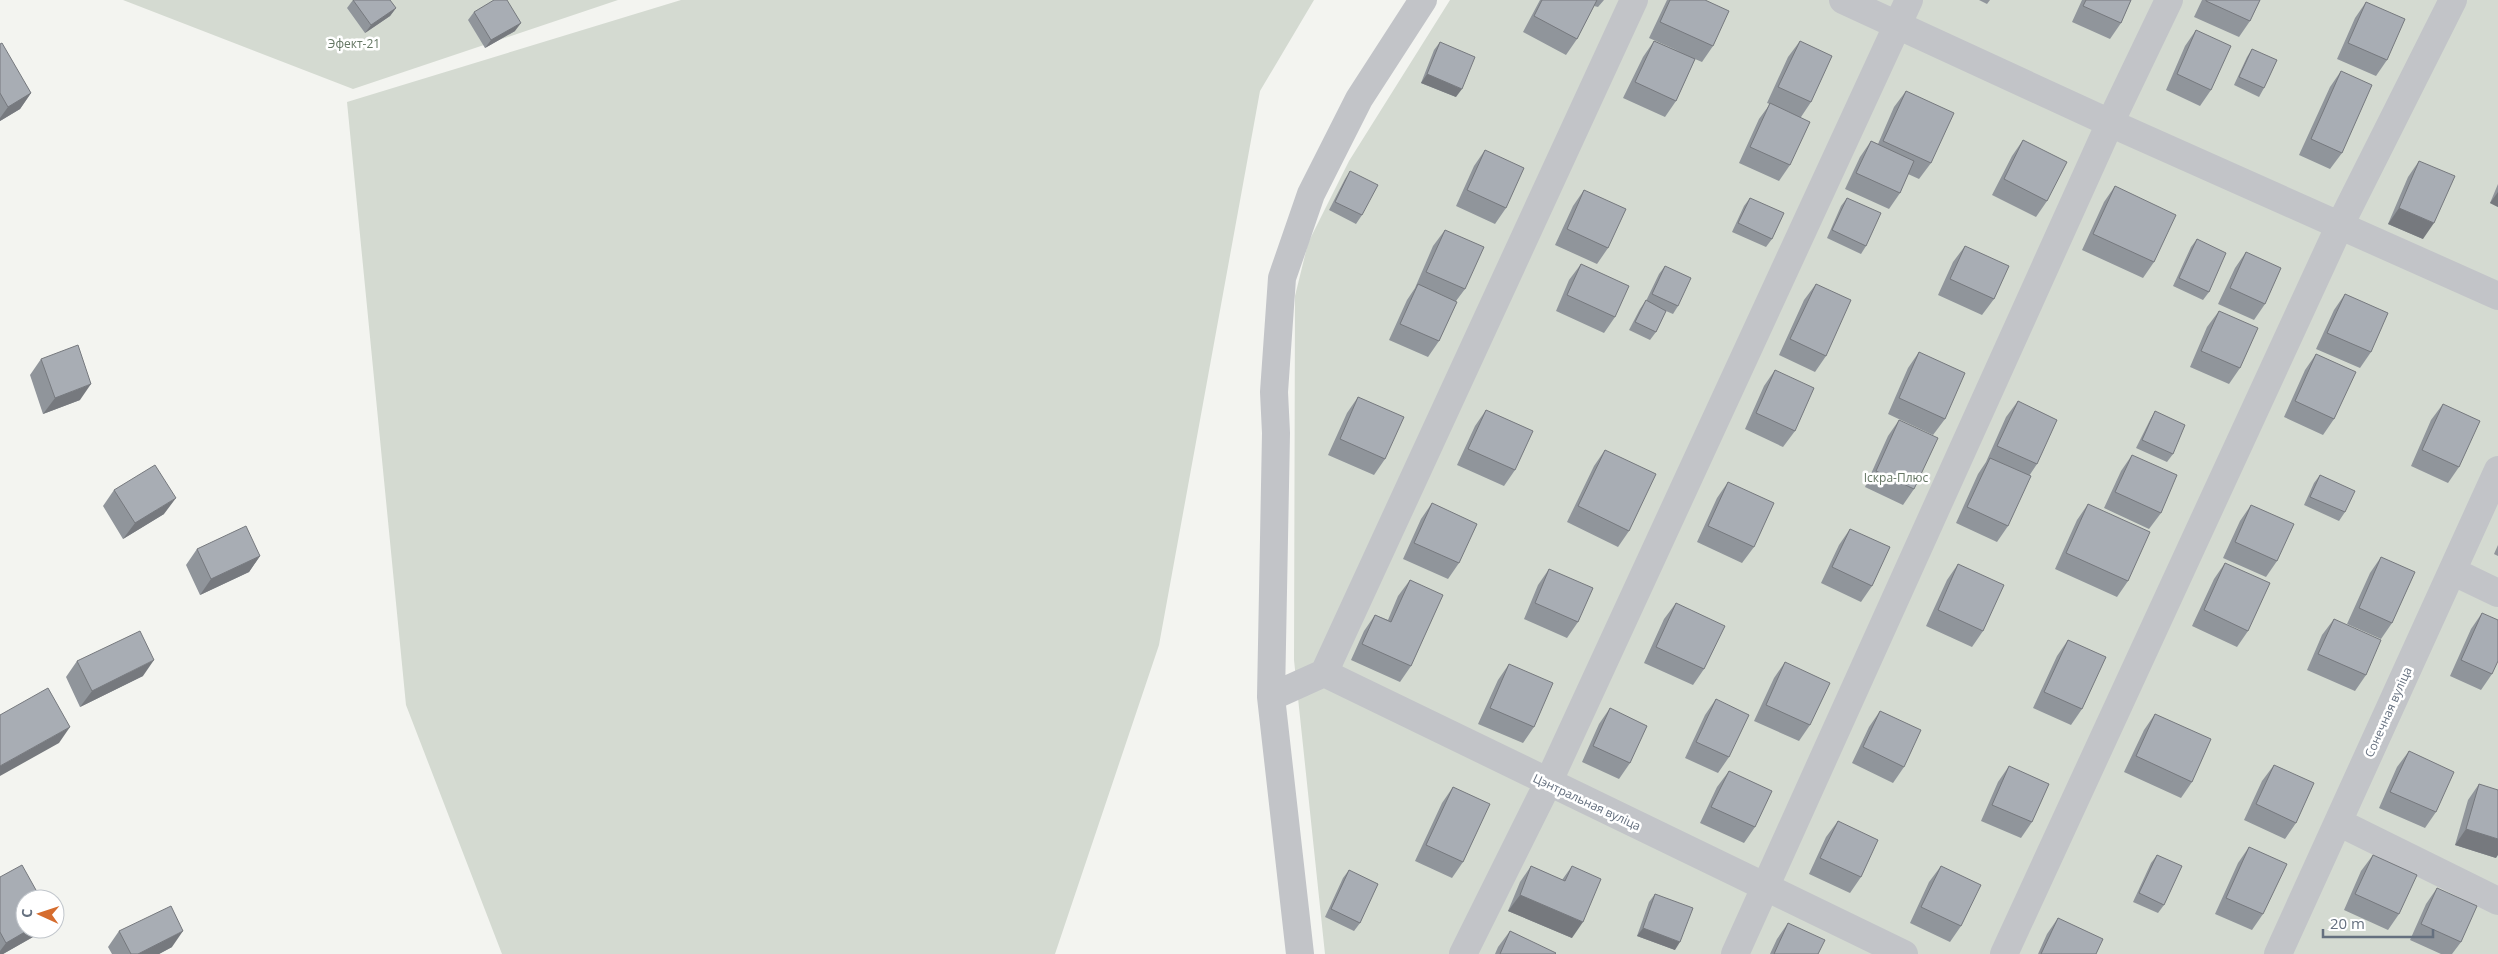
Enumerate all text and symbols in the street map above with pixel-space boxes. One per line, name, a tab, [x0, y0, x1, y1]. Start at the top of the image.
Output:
park label: Эфект-21	[328, 35, 380, 52]
park label: Іскра-Плюс	[1864, 469, 1928, 486]
street label: Сонечная вуліца	[2360, 664, 2416, 760]
street label: Цэнтральная вуліца	[1530, 770, 1644, 834]
north arrow	[15, 889, 65, 939]
scale bar	[2323, 906, 2433, 938]
text: С	[17, 908, 36, 918]
text: 20 m	[2330, 913, 2365, 933]

